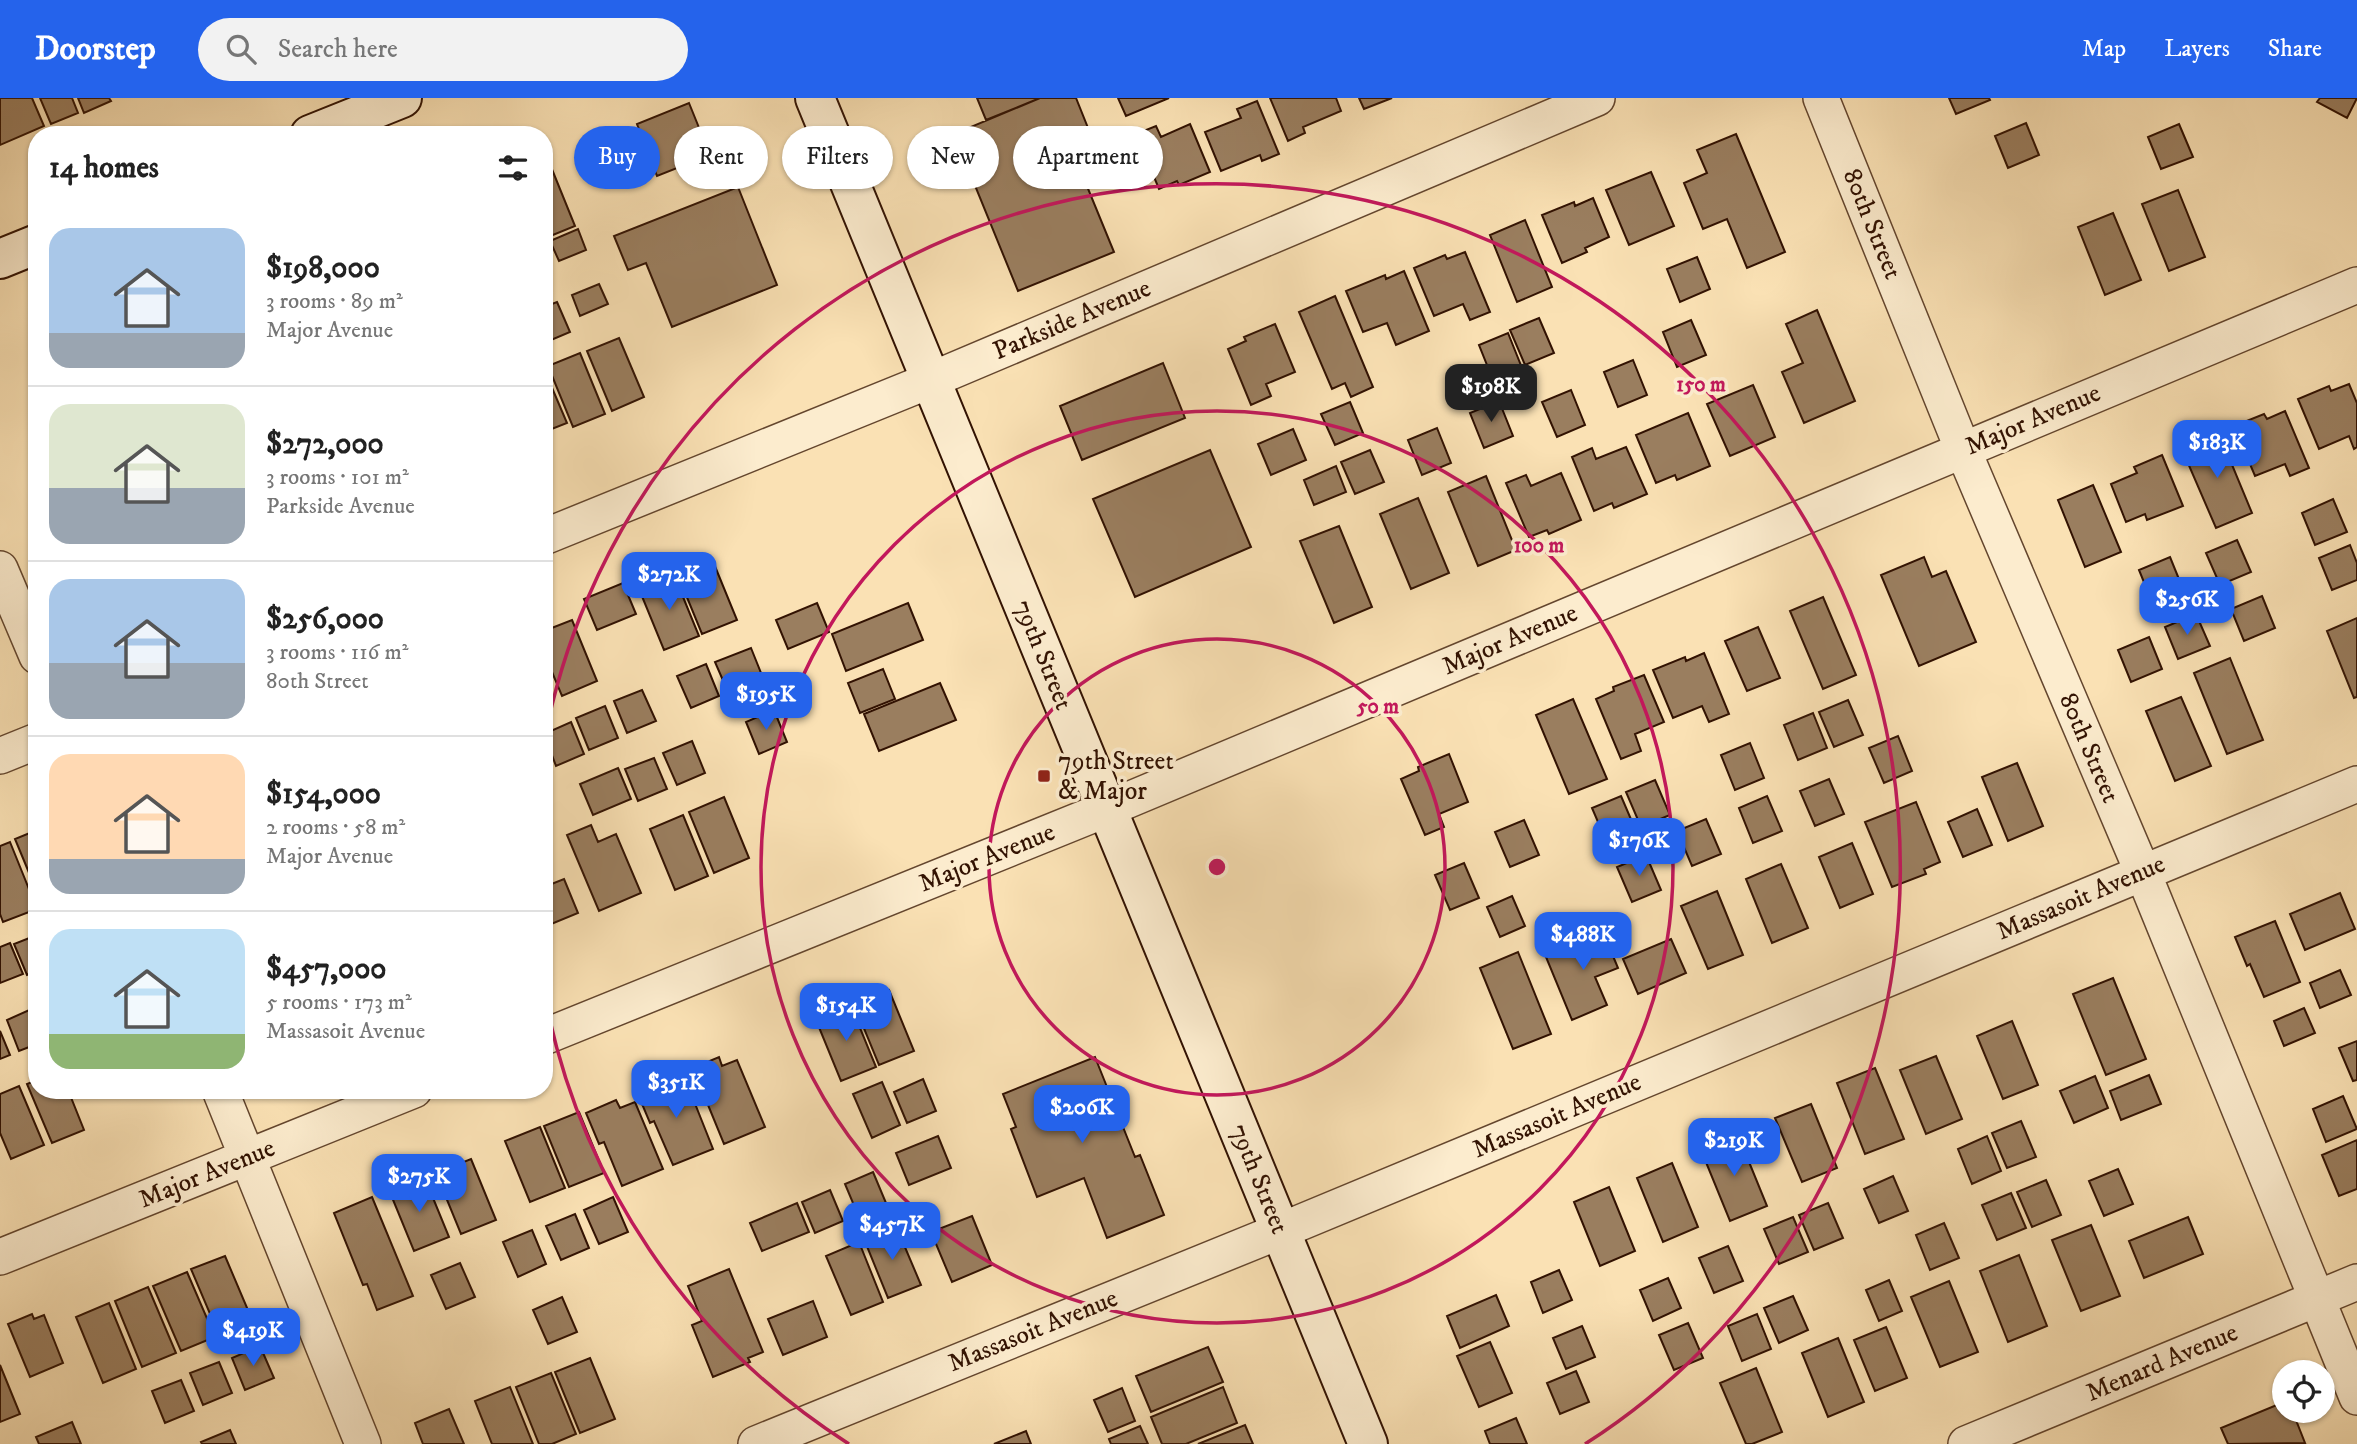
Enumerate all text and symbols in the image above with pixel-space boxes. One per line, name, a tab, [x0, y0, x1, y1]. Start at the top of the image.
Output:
search box	[198, 18, 688, 81]
text: Doorstep	[35, 29, 156, 70]
icon: search	[222, 30, 260, 68]
text: Search here	[278, 33, 398, 66]
text: Map	[2082, 34, 2126, 64]
text: Layers	[2164, 34, 2230, 64]
text: Share	[2268, 34, 2322, 64]
chip: Buy	[574, 126, 660, 189]
chip: Rent	[674, 126, 768, 189]
chip: Filters	[782, 126, 893, 189]
chip: New	[907, 126, 999, 189]
chip: Apartment	[1013, 126, 1163, 189]
icon: filters	[494, 149, 532, 187]
text: 14 homes	[49, 150, 159, 187]
street label: 80th Street	[1835, 164, 1909, 284]
text: $198,000	[266, 250, 380, 287]
icon: home	[105, 256, 189, 340]
street label: Parkside Avenue	[988, 272, 1156, 368]
text: 3 rooms · 89 m²	[266, 287, 403, 316]
text: Major Avenue	[266, 316, 393, 345]
pin: $198K	[1442, 364, 1540, 424]
text: $198K	[1461, 372, 1521, 401]
text: 150 m	[1676, 372, 1726, 398]
street label: Major Avenue	[1960, 377, 2106, 463]
pin: $183K	[2168, 420, 2266, 480]
text: $272,000	[266, 426, 384, 463]
text: $183K	[2188, 428, 2246, 457]
icon: home	[105, 432, 189, 516]
text: 3 rooms · 101 m²	[266, 463, 409, 492]
text: Parkside Avenue	[266, 492, 415, 521]
text: 100 m	[1514, 533, 1564, 559]
pin: $272K	[620, 552, 718, 612]
text: $272K	[638, 560, 700, 589]
pin: $256K	[2138, 578, 2236, 637]
text: $256K	[2155, 585, 2219, 614]
street label: 79th Street	[1006, 595, 1080, 715]
street label: Major Avenue	[1437, 597, 1583, 683]
text: $256,000	[266, 601, 384, 638]
icon: home	[105, 607, 189, 691]
text: 3 rooms · 116 m²	[266, 638, 409, 667]
text: 80th Street	[266, 667, 369, 696]
pin: $195K	[717, 672, 815, 732]
text: $195K	[736, 680, 796, 709]
street label: 80th Street	[2051, 688, 2127, 808]
text: 50 m	[1356, 694, 1399, 720]
place label: 79th Street & Major	[1058, 745, 1174, 808]
marker: 79th Street & Major	[1036, 768, 1052, 784]
text: $154,000	[266, 776, 381, 813]
icon: home	[105, 782, 189, 866]
text: 2 rooms · 58 m²	[266, 813, 405, 842]
street label: Major Avenue	[914, 816, 1060, 900]
pin: $176K	[1590, 818, 1688, 878]
text: $176K	[1608, 826, 1670, 855]
text: Major Avenue	[266, 842, 393, 871]
street label: Massasoit Avenue	[1992, 848, 2170, 948]
centre of rings	[1205, 855, 1229, 879]
pin: $488K	[1534, 912, 1632, 972]
text: $488K	[1551, 920, 1615, 949]
text: $457,000	[266, 951, 386, 988]
icon: home	[105, 957, 189, 1041]
pin: $154K	[797, 984, 895, 1043]
text: 5 rooms · 173 m²	[266, 988, 412, 1017]
text: $154K	[816, 991, 876, 1020]
text: Massasoit Avenue	[266, 1017, 425, 1046]
pin: $351K	[627, 1060, 725, 1120]
street label: Massasoit Avenue	[1468, 1066, 1646, 1166]
text: $351K	[647, 1068, 705, 1097]
pin: $206K	[1033, 1086, 1131, 1145]
text: $206K	[1050, 1093, 1114, 1122]
pin: $219K	[1685, 1118, 1783, 1178]
street label: 79th Street	[1222, 1119, 1296, 1239]
text: $219K	[1704, 1126, 1764, 1155]
street label: Major Avenue	[134, 1132, 280, 1216]
pin: $275K	[370, 1154, 468, 1214]
text: $275K	[388, 1162, 450, 1191]
pin: $457K	[843, 1202, 941, 1262]
text: $457K	[859, 1210, 925, 1239]
street label: Massasoit Avenue	[943, 1282, 1123, 1380]
pin: $419K	[204, 1308, 302, 1368]
text: $419K	[222, 1316, 284, 1345]
street label: Menard Avenue	[2081, 1316, 2243, 1410]
map controls	[2272, 1360, 2335, 1423]
button: locate	[2272, 1360, 2335, 1423]

